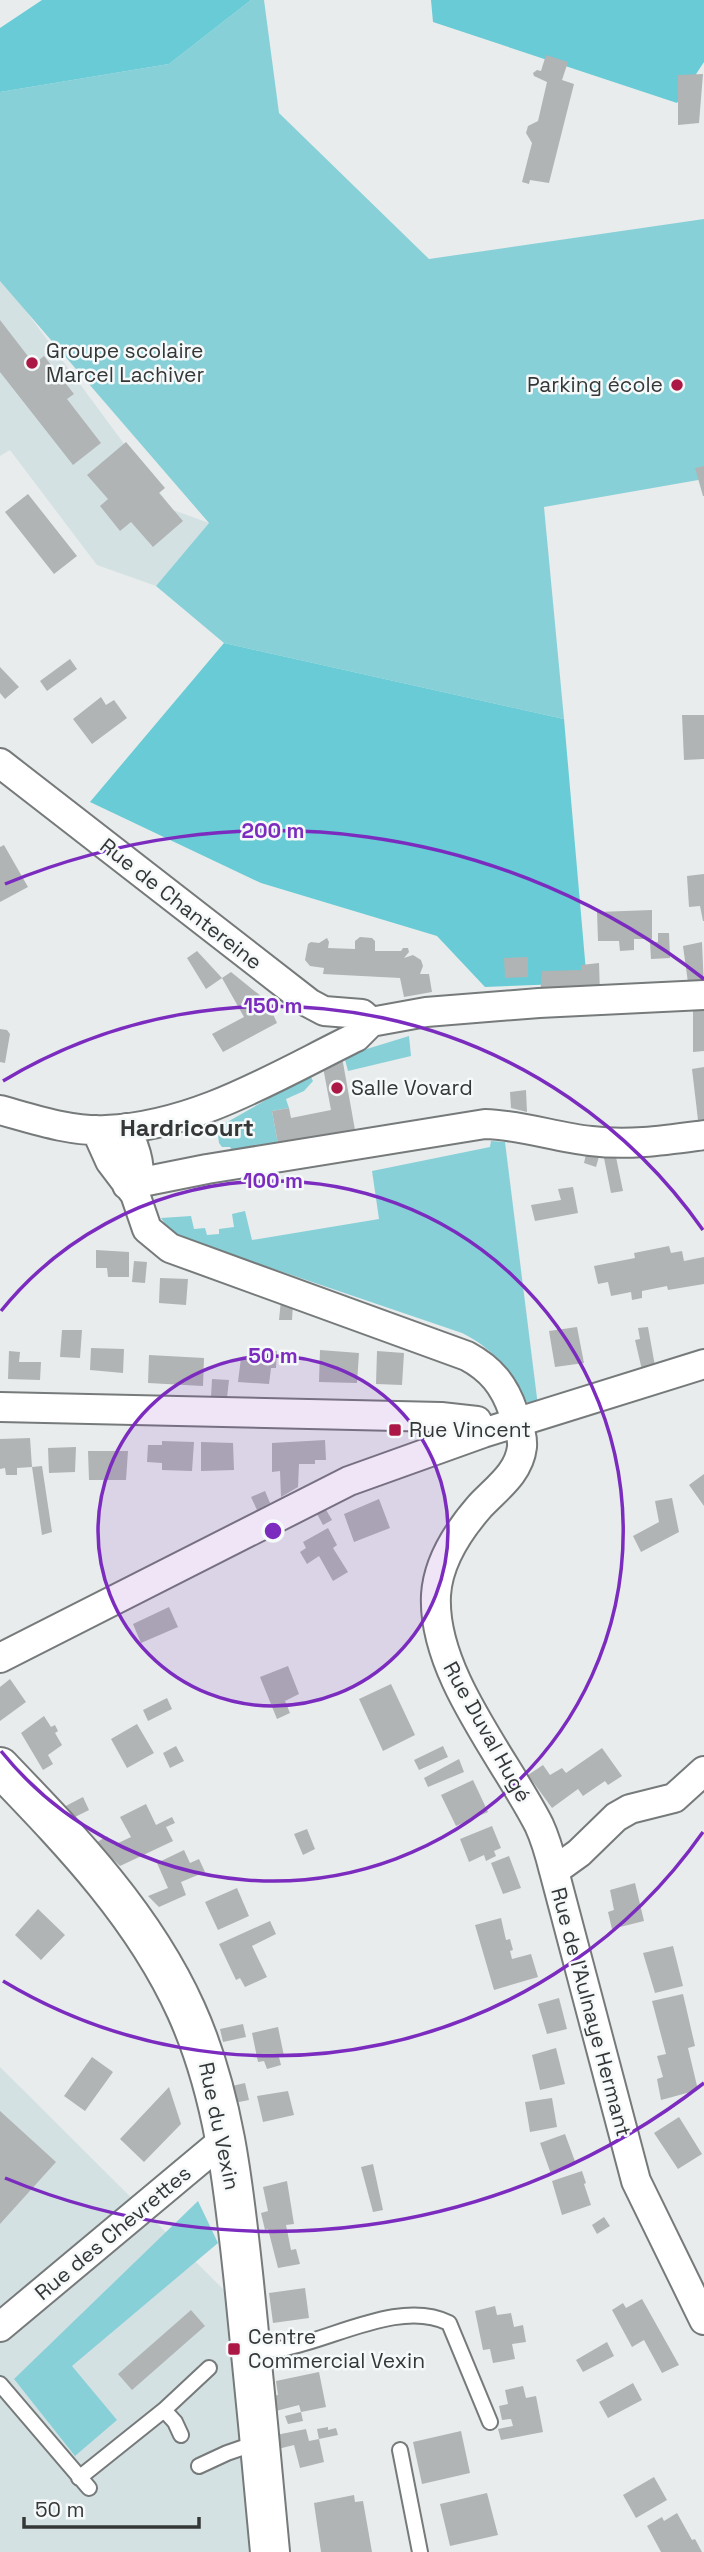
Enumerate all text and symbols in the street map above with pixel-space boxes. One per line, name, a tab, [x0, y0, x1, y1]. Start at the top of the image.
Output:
place label: Groupe scolaire Marcel Lachiver	[46, 337, 204, 388]
marker: Groupe scolaire Marcel Lachiver	[24, 355, 40, 371]
place label: Parking école	[527, 371, 663, 398]
marker: Parking école	[669, 377, 685, 393]
text: 200 m	[242, 817, 304, 844]
street label: Rue de Chantereine	[95, 832, 268, 975]
text: 150 m	[244, 992, 302, 1019]
place label: Salle Vovard	[351, 1074, 473, 1101]
marker: Salle Vovard	[329, 1080, 345, 1096]
district label: Hardricourt	[120, 1112, 254, 1143]
text: 100 m	[243, 1167, 303, 1194]
text: 50 m	[248, 1342, 298, 1369]
place label: Rue Vincent	[409, 1416, 531, 1443]
marker: Rue Vincent	[387, 1422, 403, 1438]
centre of rings	[261, 1519, 285, 1543]
street label: Rue Duval Hugé	[438, 1657, 537, 1807]
street label: Rue de l'Aulnaye Hermant	[545, 1884, 638, 2139]
street label: Rue du Vexin	[193, 2060, 246, 2192]
street label: Rue des Chevrettes	[29, 2159, 196, 2306]
place label: Centre Commercial Vexin	[248, 2323, 425, 2374]
marker: Centre Commercial Vexin	[226, 2341, 242, 2357]
scale bar	[24, 2486, 200, 2530]
text: 50 m	[35, 2496, 85, 2523]

